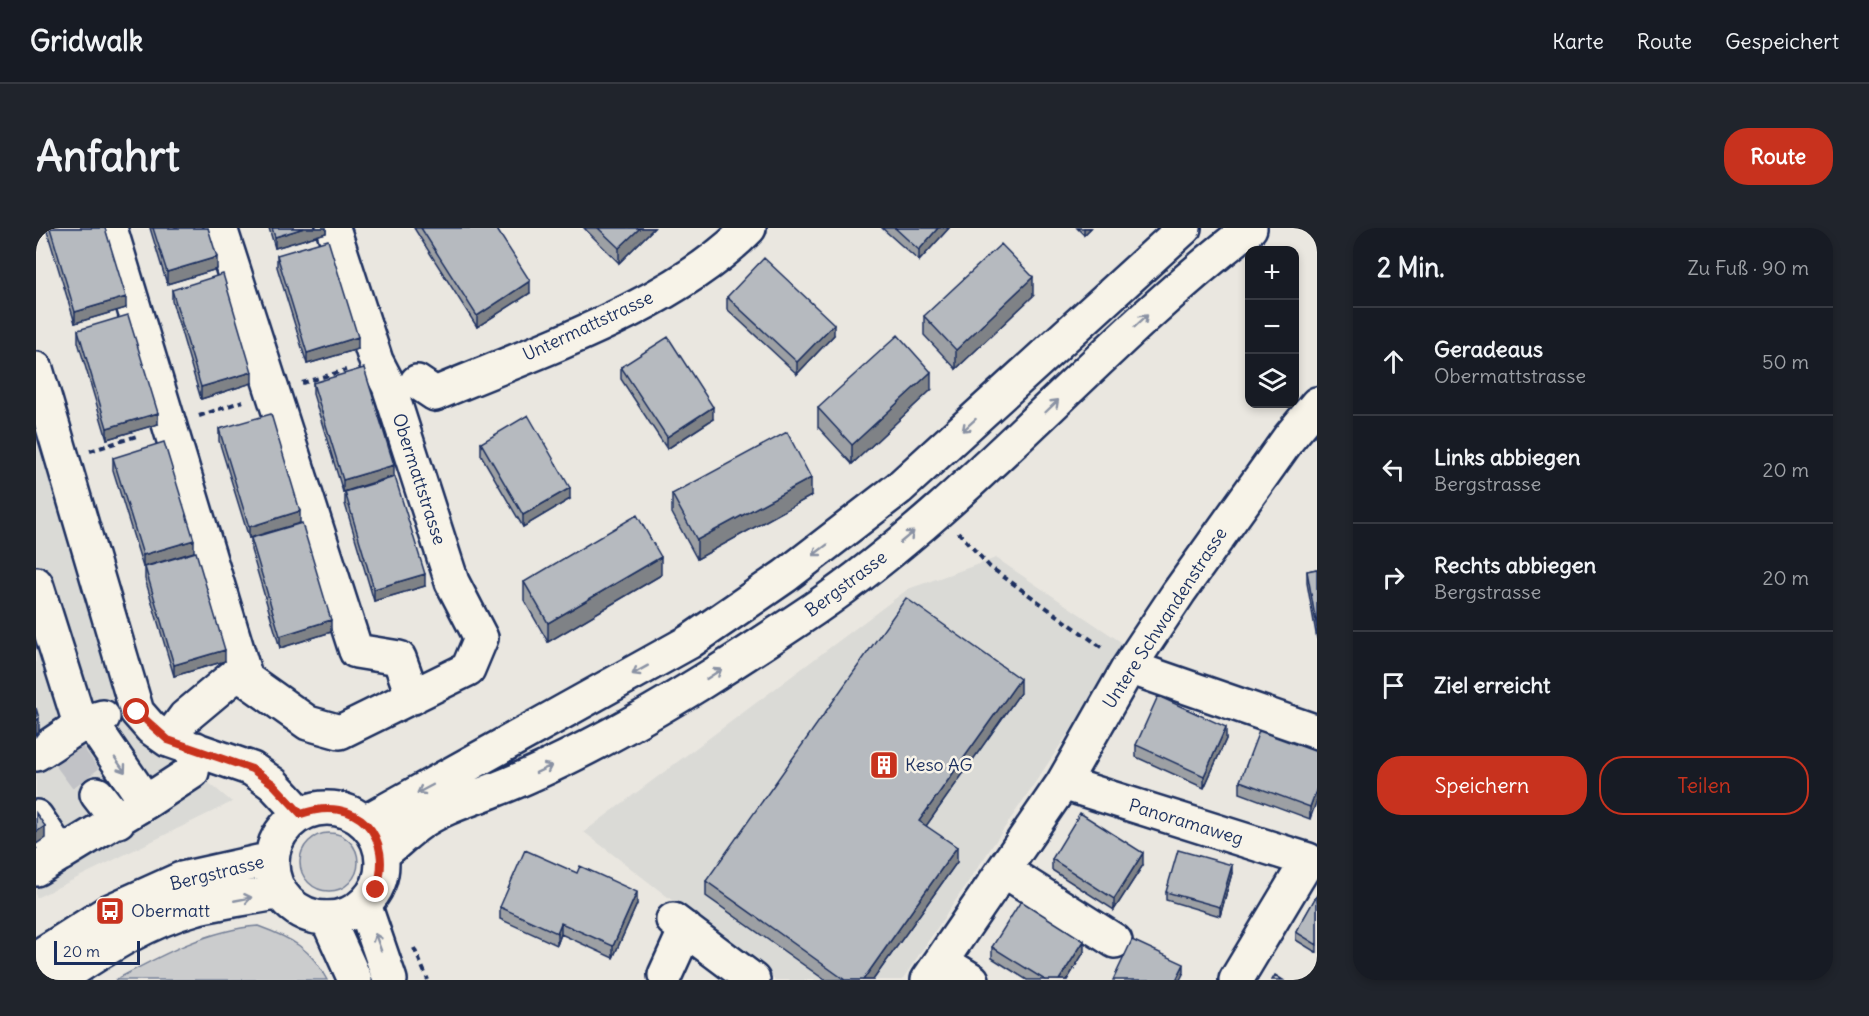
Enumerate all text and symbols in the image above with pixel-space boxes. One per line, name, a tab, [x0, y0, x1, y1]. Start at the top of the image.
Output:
text: Gridwalk	[30, 23, 143, 59]
text: Karte	[1552, 28, 1604, 55]
text: Route	[1637, 28, 1692, 55]
text: Gespeichert	[1725, 28, 1839, 55]
button: Route	[1724, 128, 1833, 185]
text: Anfahrt	[36, 130, 180, 182]
map controls	[1245, 246, 1299, 408]
button: +	[1245, 246, 1299, 300]
text: 2 Min.	[1377, 251, 1445, 284]
text: Zu Fuß · 90 m	[1688, 255, 1809, 280]
street label: Untermattstrasse	[519, 285, 657, 366]
button: −	[1245, 300, 1299, 354]
one-way arrow	[1134, 313, 1149, 328]
text: Geradeaus	[1434, 335, 1543, 363]
icon: ahead	[1377, 345, 1410, 378]
text: 50 m	[1762, 349, 1809, 374]
button: layers	[1245, 354, 1299, 408]
text: Obermattstrasse	[1434, 363, 1586, 388]
one-way arrow	[1044, 399, 1059, 413]
street label: Obermattstrasse	[387, 410, 452, 547]
one-way arrow	[962, 418, 977, 432]
text: Links abbiegen	[1434, 443, 1581, 471]
icon: left	[1377, 453, 1410, 486]
text: 20 m	[1763, 457, 1809, 482]
text: Bergstrasse	[1434, 471, 1541, 496]
street label: Untere Schwandenstrasse	[1097, 523, 1232, 713]
one-way arrow	[899, 530, 915, 543]
one-way arrow	[812, 544, 828, 557]
street label: Bergstrasse	[800, 545, 891, 622]
text: Rechts abbiegen	[1434, 551, 1596, 579]
icon: right	[1377, 561, 1410, 594]
text: 20 m	[1763, 565, 1809, 590]
text: Bergstrasse	[1434, 579, 1541, 604]
one-way arrow	[632, 664, 649, 676]
one-way arrow	[706, 668, 722, 680]
icon: arrive	[1377, 669, 1410, 702]
text: Ziel erreicht	[1434, 671, 1551, 699]
route start	[123, 698, 149, 724]
building icon: Keso AG	[868, 749, 900, 781]
place label: Keso AG	[905, 753, 973, 776]
one-way arrow	[114, 756, 126, 772]
button: Speichern	[1377, 756, 1587, 815]
button: Teilen	[1599, 756, 1809, 815]
one-way arrow	[535, 762, 553, 774]
one-way arrow	[416, 784, 434, 796]
street label: Panoramaweg	[1126, 793, 1246, 850]
street label: Bergstrasse	[167, 850, 266, 895]
route end	[362, 876, 388, 902]
one-way arrow	[233, 893, 252, 904]
bus stop icon: Obermatt	[94, 895, 126, 927]
place label: Obermatt	[131, 899, 210, 922]
one-way arrow	[371, 933, 382, 952]
scale bar	[54, 938, 140, 966]
text: 20 m	[63, 941, 100, 961]

